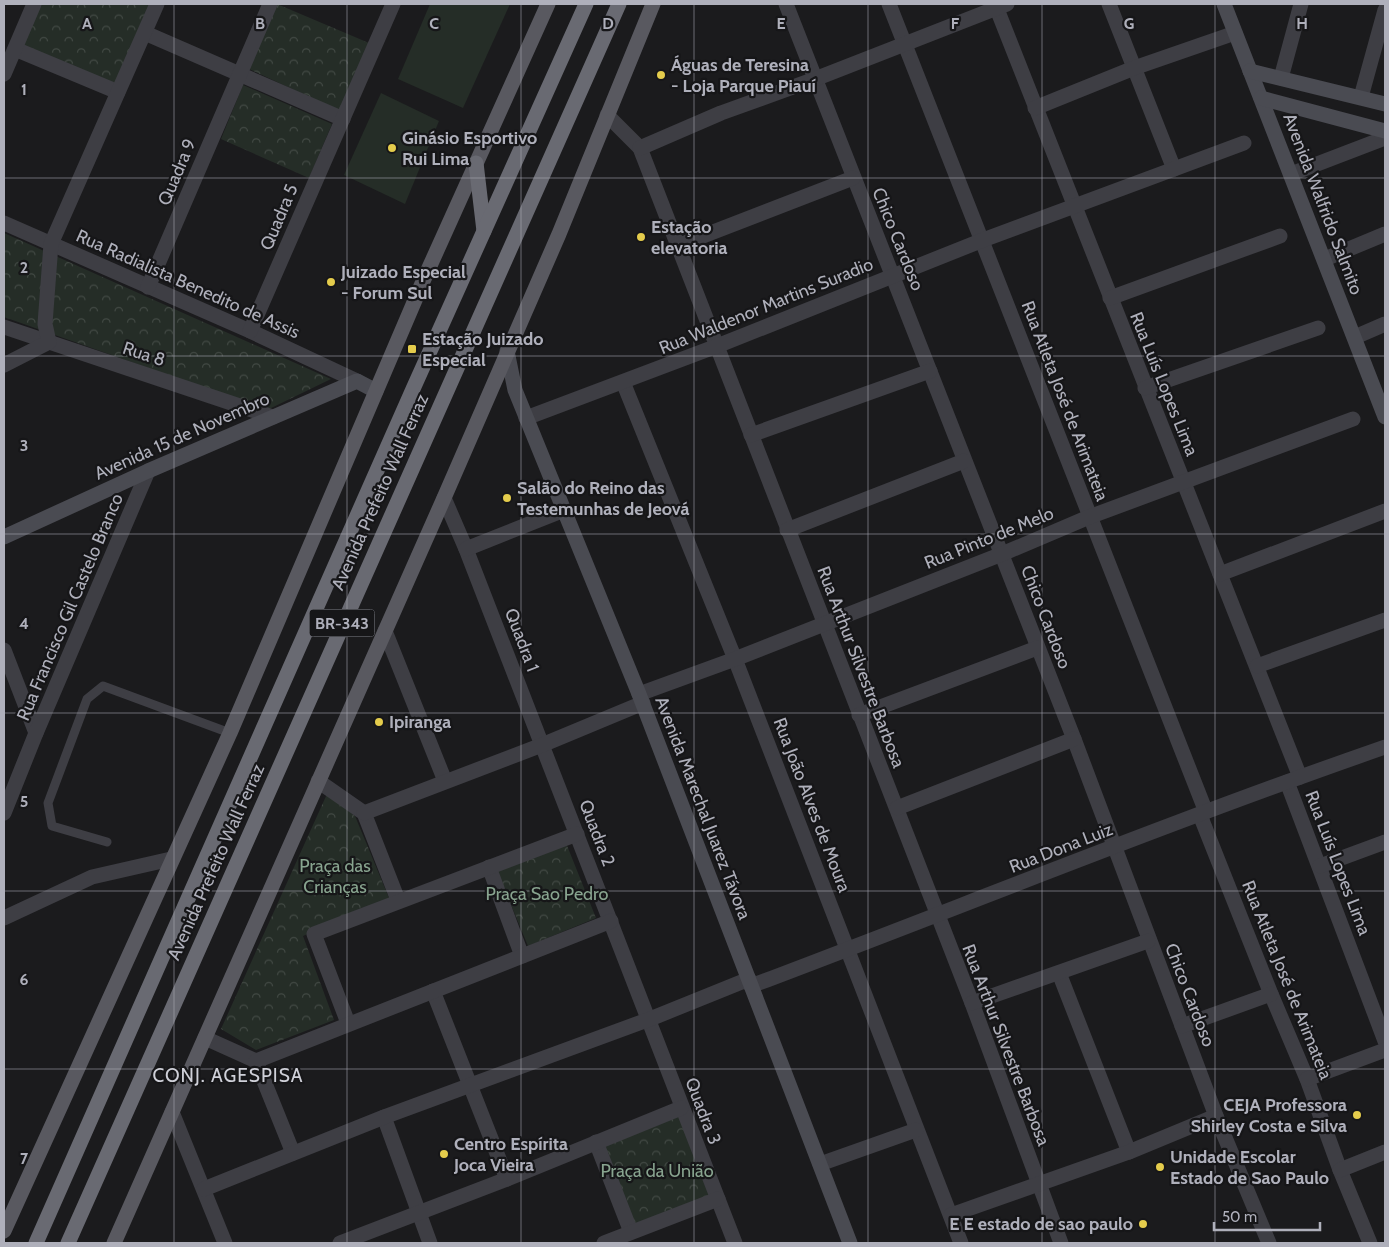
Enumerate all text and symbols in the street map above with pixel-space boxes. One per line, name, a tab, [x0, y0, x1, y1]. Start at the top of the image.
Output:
text: A	[82, 14, 92, 33]
text: B	[255, 14, 265, 33]
text: C	[429, 14, 439, 33]
text: D	[602, 14, 614, 33]
text: E	[776, 14, 786, 33]
text: F	[951, 14, 960, 33]
text: G	[1124, 14, 1134, 33]
text: H	[1296, 14, 1308, 33]
place label: Águas de Teresina - Loja Parque Piauí	[671, 54, 816, 97]
marker: Águas de Teresina - Loja Parque Piauí	[655, 69, 667, 81]
text: 1	[21, 80, 27, 99]
street label: Avenida Walfrido Salmito	[1278, 110, 1368, 298]
place label: Ginásio Esportivo Rui Lima	[402, 127, 537, 170]
street label: Quadra 9	[153, 135, 201, 209]
marker: Ginásio Esportivo Rui Lima	[386, 142, 398, 154]
street label: Quadra 5	[255, 181, 303, 253]
street label: Chico Cardoso	[867, 184, 929, 294]
place label: Estação elevatoria	[651, 216, 727, 259]
street label: Rua Radialista Benedito de Assis	[73, 225, 303, 343]
marker: Estação elevatoria	[635, 231, 647, 243]
street label: Rua Waldenor Martins Suradio	[656, 253, 876, 359]
text: 2	[20, 258, 28, 277]
place label: Juizado Especial - Forum Sul	[340, 261, 466, 304]
marker: Juizado Especial - Forum Sul	[325, 276, 337, 288]
street label: Rua Atleta José de Arimateia	[1017, 298, 1113, 504]
street label: Rua Luís Lopes Lima	[1125, 309, 1203, 459]
place label: Estação Juizado Especial	[422, 328, 544, 371]
street label: Rua 8	[120, 337, 168, 371]
marker: Estação Juizado Especial	[406, 343, 418, 355]
street label: Avenida 15 de Novembro	[91, 387, 273, 484]
street label: Avenida Prefeito Wall Ferraz	[327, 390, 433, 593]
text: 3	[20, 436, 28, 455]
place label: Salão do Reino das Testemunhas de Jeová	[517, 477, 690, 520]
street label: Rua Francisco Gil Castelo Branco	[12, 490, 128, 724]
marker: Salão do Reino das Testemunhas de Jeová	[501, 492, 513, 504]
street label: Rua Pinto de Melo	[921, 502, 1057, 574]
street label: Chico Cardoso	[1016, 562, 1076, 672]
street label: Rua Arthur Silvestre Barbosa	[812, 563, 910, 771]
street label: Quadra 1	[500, 605, 544, 675]
road number: BR-343	[310, 610, 374, 636]
text: 4	[19, 614, 29, 633]
street label: Avenida Marechal Juarez Távora	[650, 693, 756, 923]
place label: Ipiranga	[389, 711, 451, 733]
street label: Rua João Alves de Moura	[769, 715, 856, 896]
marker: Ipiranga	[373, 716, 385, 728]
street label: Avenida Prefeito Wall Ferraz	[163, 760, 269, 963]
street label: Rua Luís Lopes Lima	[1300, 788, 1376, 939]
text: 5	[20, 792, 28, 811]
street label: Quadra 2	[574, 797, 620, 869]
street label: Rua Dona Luiz	[1006, 818, 1116, 878]
park label: Praça das Crianças	[299, 855, 371, 898]
street label: Rua Atleta José de Arimateia	[1237, 877, 1337, 1083]
park label: Praça Sao Pedro	[486, 883, 609, 905]
street label: Chico Cardoso	[1160, 940, 1220, 1050]
street label: Rua Arthur Silvestre Barbosa	[957, 941, 1055, 1149]
text: 6	[20, 970, 29, 989]
district label: CONJ. AGESPISA	[153, 1064, 303, 1087]
street label: Quadra 3	[680, 1074, 726, 1148]
place label: CEJA Professora Shirley Costa e Silva	[1191, 1094, 1347, 1137]
marker: CEJA Professora Shirley Costa e Silva	[1351, 1109, 1363, 1121]
place label: Centro Espírita Joca Vieira	[453, 1133, 568, 1176]
place label: Unidade Escolar Estado de Sao Paulo	[1170, 1146, 1329, 1189]
marker: Centro Espírita Joca Vieira	[438, 1148, 450, 1160]
text: 7	[20, 1149, 29, 1168]
park label: Praça da União	[600, 1160, 714, 1182]
marker: Unidade Escolar Estado de Sao Paulo	[1154, 1161, 1166, 1173]
scale bar	[1214, 1200, 1320, 1232]
text: 50 m	[1222, 1208, 1257, 1226]
place label: E E estado de sao paulo	[949, 1213, 1133, 1235]
marker: E E estado de sao paulo	[1137, 1218, 1149, 1230]

